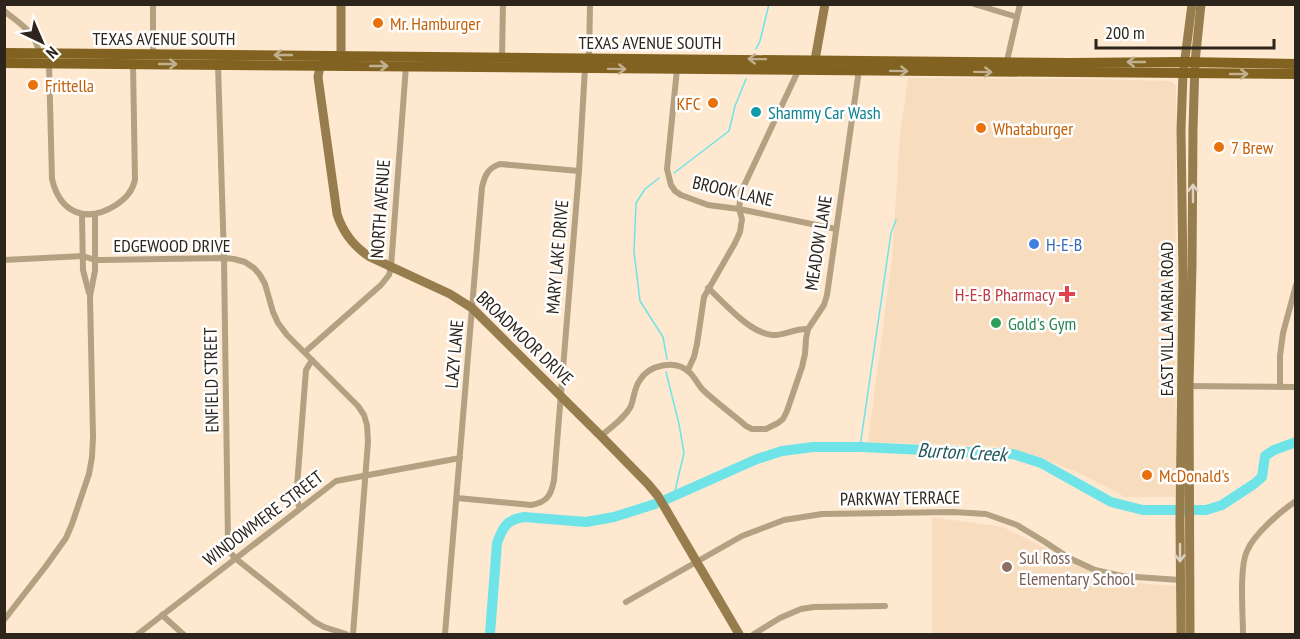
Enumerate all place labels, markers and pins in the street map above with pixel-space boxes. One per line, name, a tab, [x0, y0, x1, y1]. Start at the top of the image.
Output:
place label: Mr. Hamburger	[390, 12, 481, 35]
marker: Mr. Hamburger	[371, 16, 385, 30]
place label: Frittella	[45, 74, 94, 97]
marker: Frittella	[26, 78, 40, 92]
place label: KFC	[676, 92, 701, 115]
marker: KFC	[706, 96, 720, 110]
place label: Shammy Car Wash	[768, 101, 881, 124]
marker: Shammy Car Wash	[749, 105, 763, 119]
place label: Whataburger	[993, 117, 1073, 140]
marker: Whataburger	[974, 121, 988, 135]
place label: 7 Brew	[1231, 136, 1274, 159]
marker: 7 Brew	[1212, 140, 1226, 154]
place label: H-E-B	[1046, 233, 1082, 256]
marker: H-E-B	[1027, 237, 1041, 251]
place label: H-E-B Pharmacy	[955, 283, 1055, 306]
marker: H-E-B Pharmacy	[1060, 287, 1074, 301]
place label: Gold's Gym	[1008, 312, 1076, 335]
marker: Gold's Gym	[989, 316, 1003, 330]
place label: McDonald's	[1159, 464, 1230, 487]
marker: McDonald's	[1140, 468, 1154, 482]
place label: Sul Ross Elementary School	[1019, 546, 1135, 590]
marker: Sul Ross Elementary School	[1000, 560, 1014, 574]

